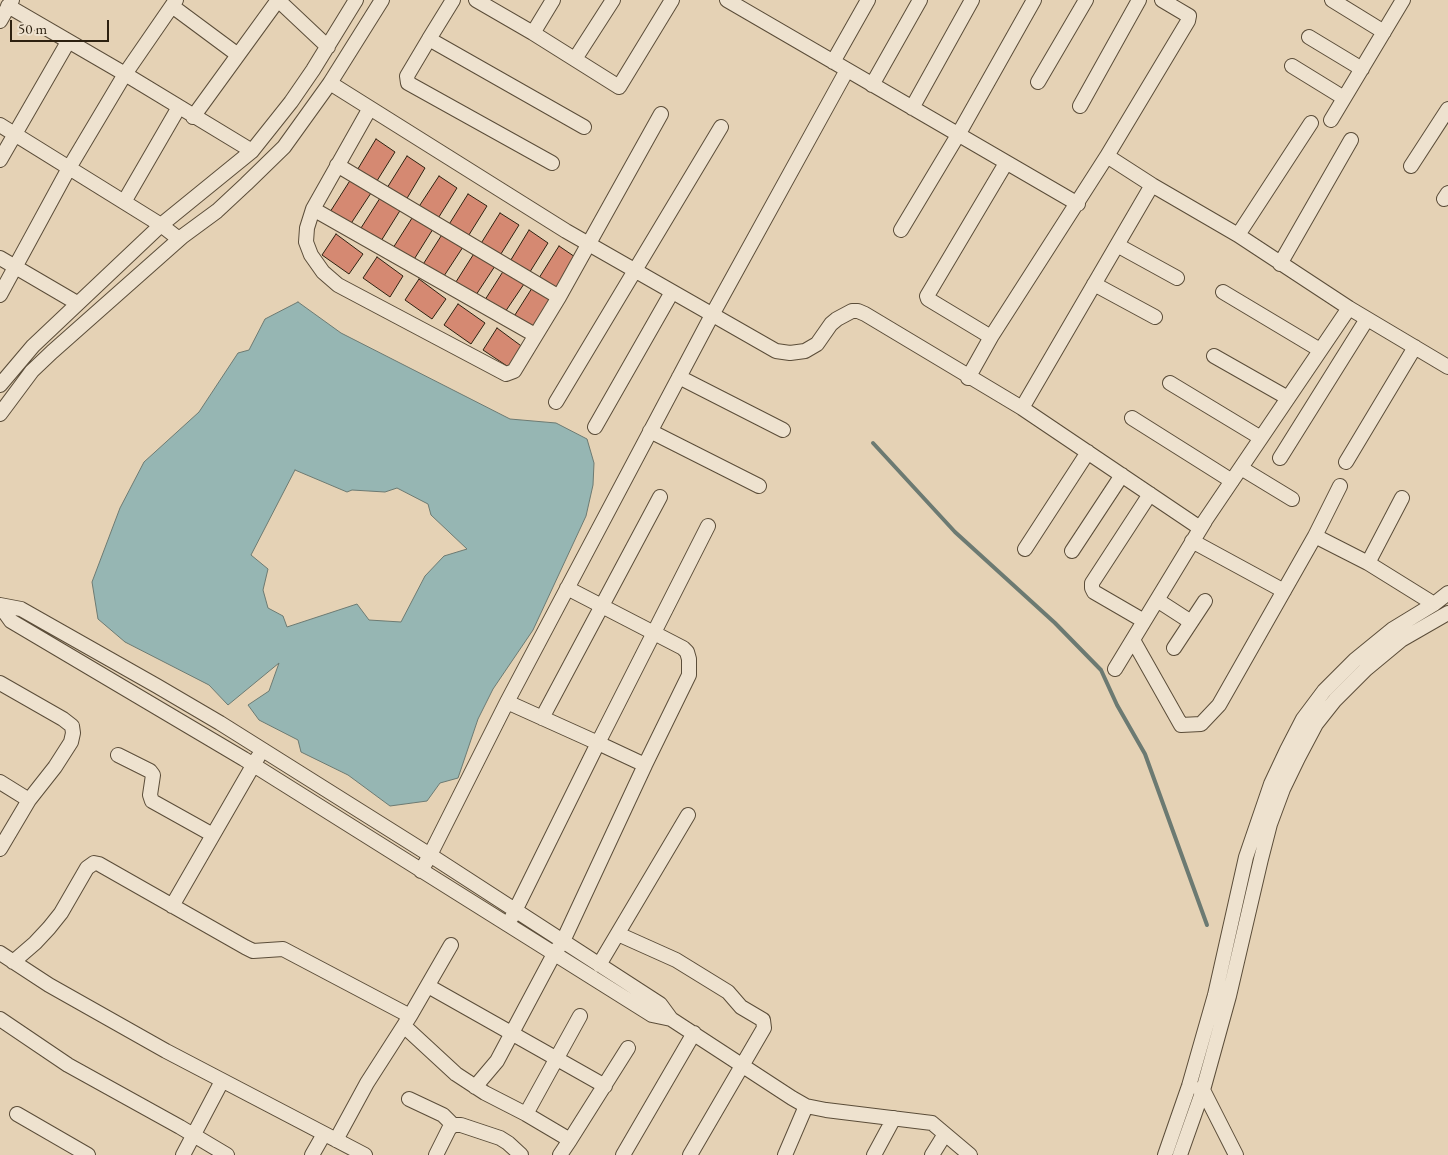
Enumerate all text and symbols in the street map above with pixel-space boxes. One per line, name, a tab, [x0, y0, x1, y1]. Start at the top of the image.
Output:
scale bar	[12, 10, 111, 42]
text: 50 m	[18, 19, 47, 38]

